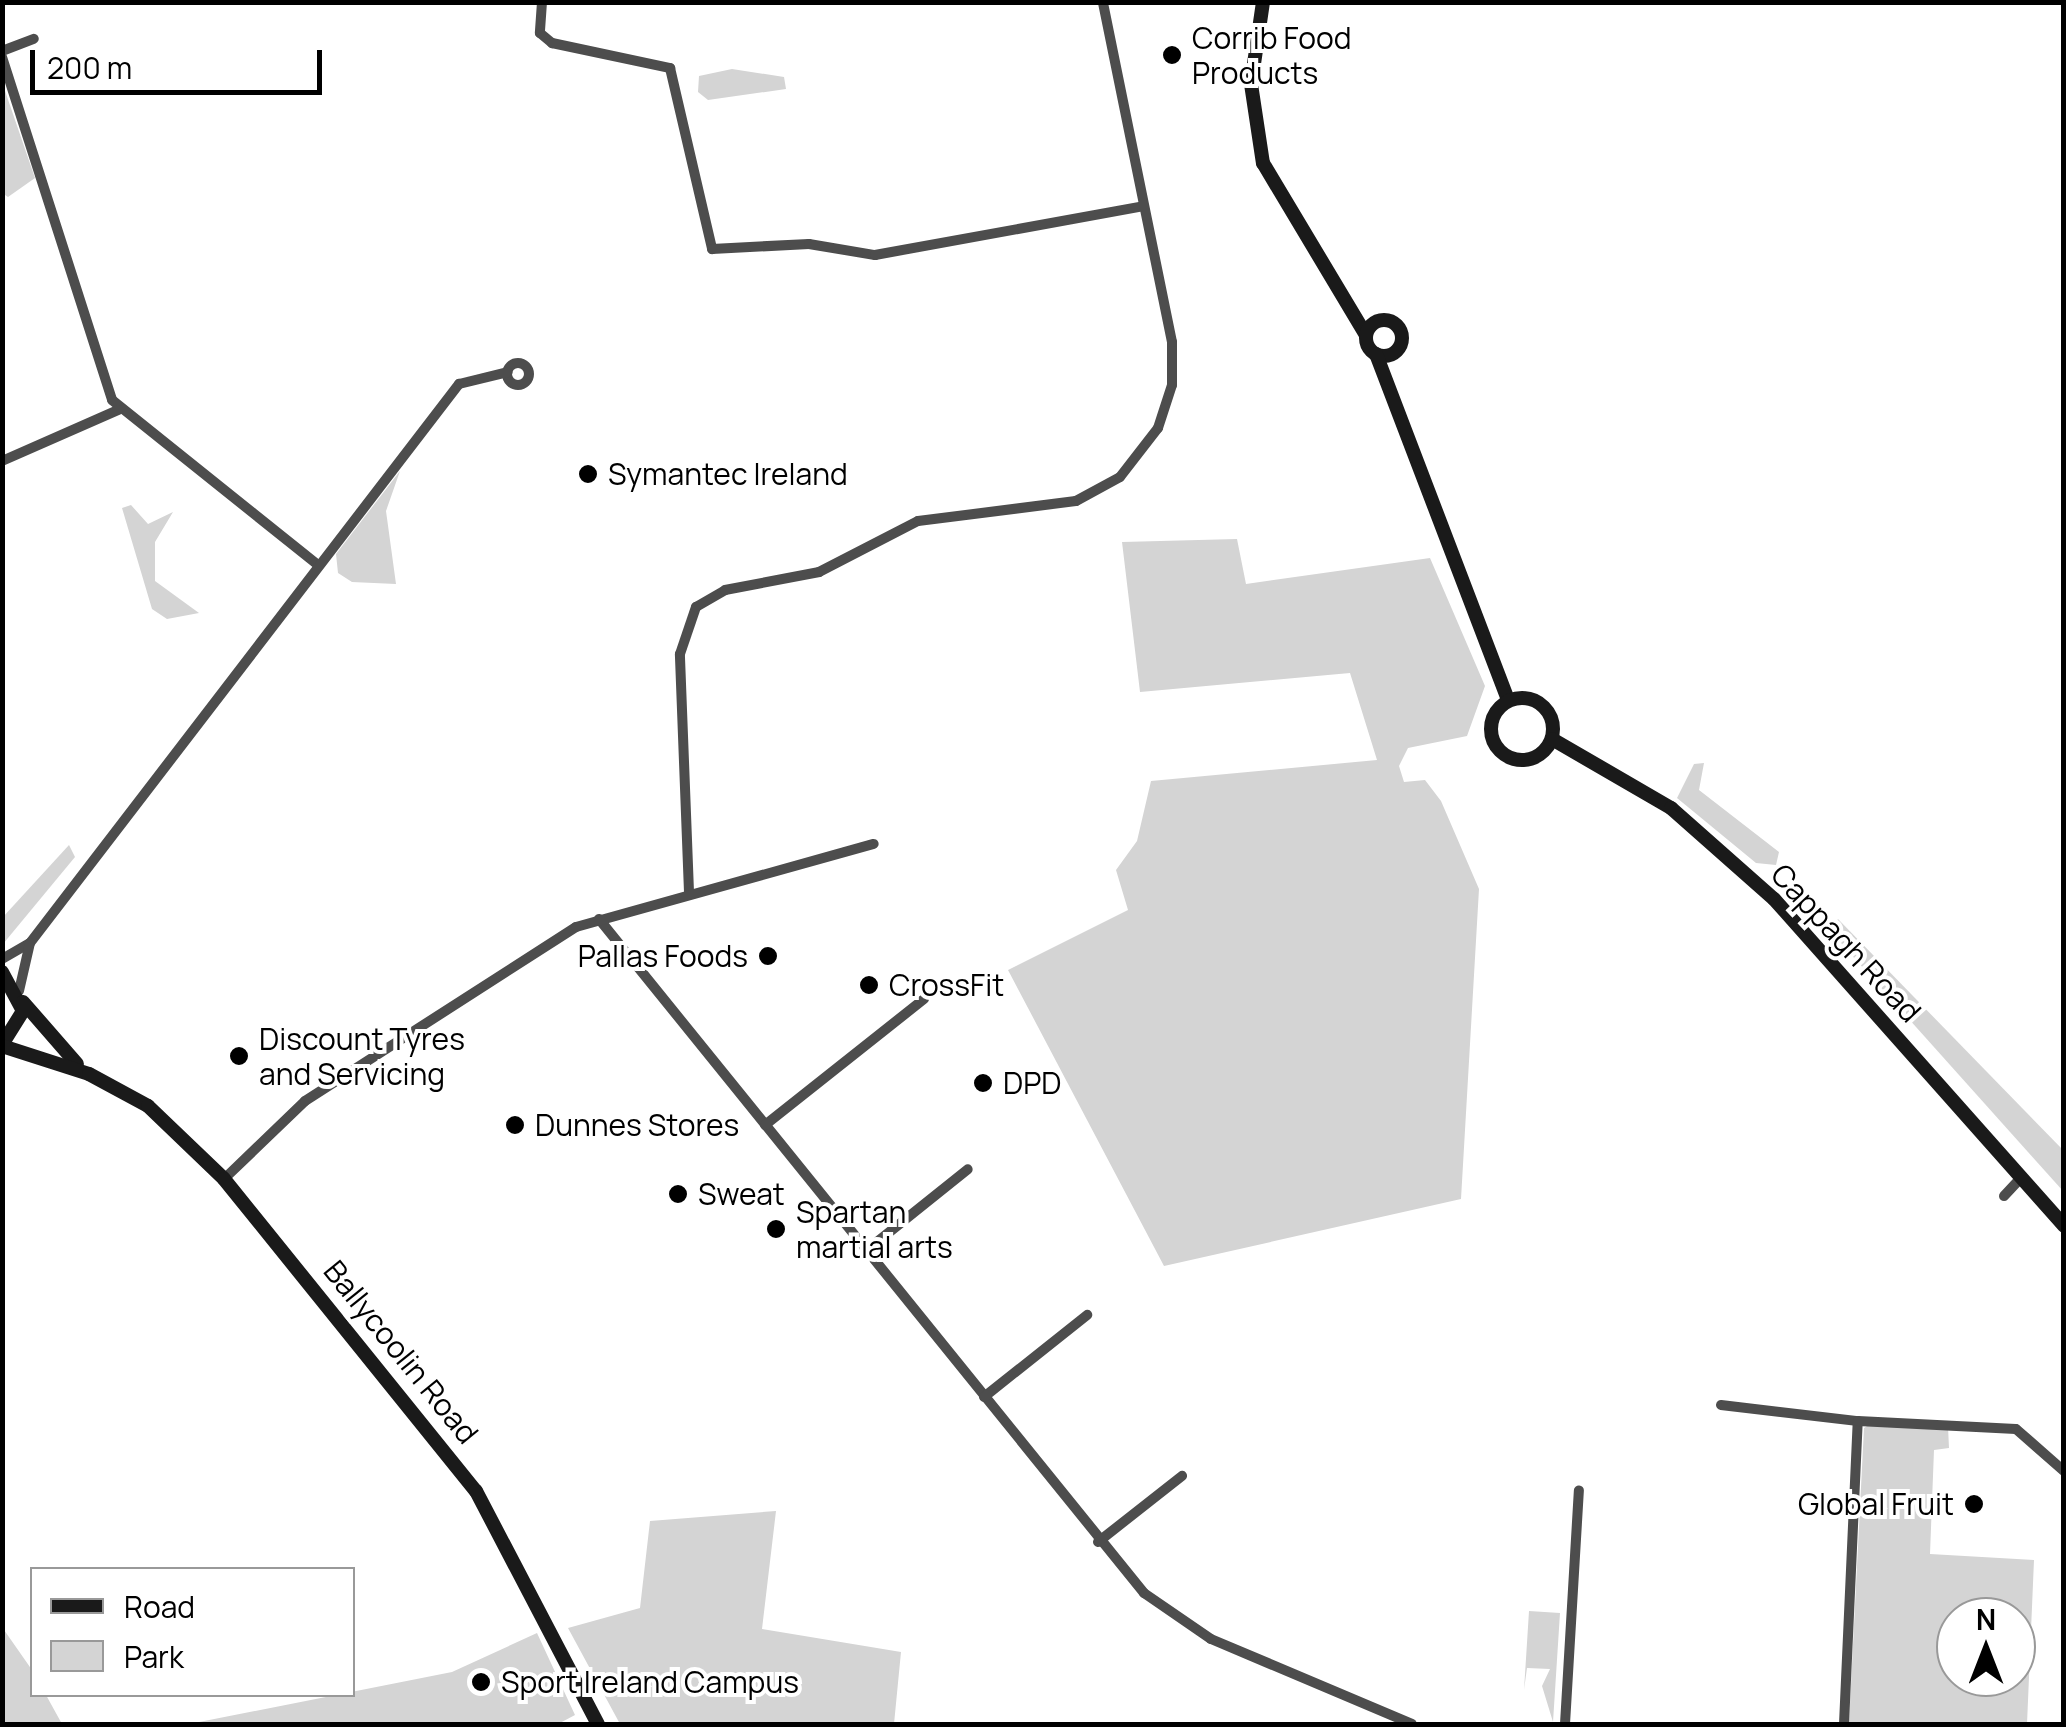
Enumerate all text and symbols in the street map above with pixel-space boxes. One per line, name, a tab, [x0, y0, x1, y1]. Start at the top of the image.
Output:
place label: Corrib Food Products	[1192, 20, 1352, 90]
scale bar	[35, 30, 328, 92]
marker: Corrib Food Products	[1161, 44, 1183, 66]
text: 200 m	[47, 47, 132, 88]
place label: Symantec Ireland	[608, 456, 848, 492]
marker: Symantec Ireland	[577, 463, 599, 485]
street label: Cappagh Road	[1764, 856, 1928, 1030]
place label: Pallas Foods	[578, 938, 748, 974]
marker: Pallas Foods	[757, 945, 779, 967]
place label: CrossFit	[889, 967, 1004, 1003]
marker: CrossFit	[858, 974, 880, 996]
place label: Discount Tyres and Servicing	[259, 1021, 465, 1092]
marker: Discount Tyres and Servicing	[228, 1045, 250, 1067]
place label: DPD	[1003, 1065, 1061, 1101]
marker: DPD	[972, 1072, 994, 1094]
place label: Dunnes Stores	[535, 1107, 739, 1143]
marker: Dunnes Stores	[504, 1114, 526, 1136]
place label: Sweat	[698, 1176, 785, 1212]
marker: Sweat	[667, 1183, 689, 1205]
place label: Spartan martial arts	[796, 1194, 953, 1264]
marker: Spartan martial arts	[765, 1218, 787, 1240]
street label: Ballycoolin Road	[316, 1253, 486, 1451]
place label: Global Fruit	[1798, 1486, 1954, 1522]
marker: Global Fruit	[1963, 1493, 1985, 1515]
legend	[30, 1567, 355, 1697]
text: Road	[124, 1586, 195, 1627]
north arrow	[1936, 1597, 2036, 1697]
text: N	[1976, 1600, 1996, 1638]
text: Park	[124, 1636, 184, 1677]
place label: Sport Ireland Campus	[501, 1664, 799, 1700]
marker: Sport Ireland Campus	[470, 1671, 492, 1693]

